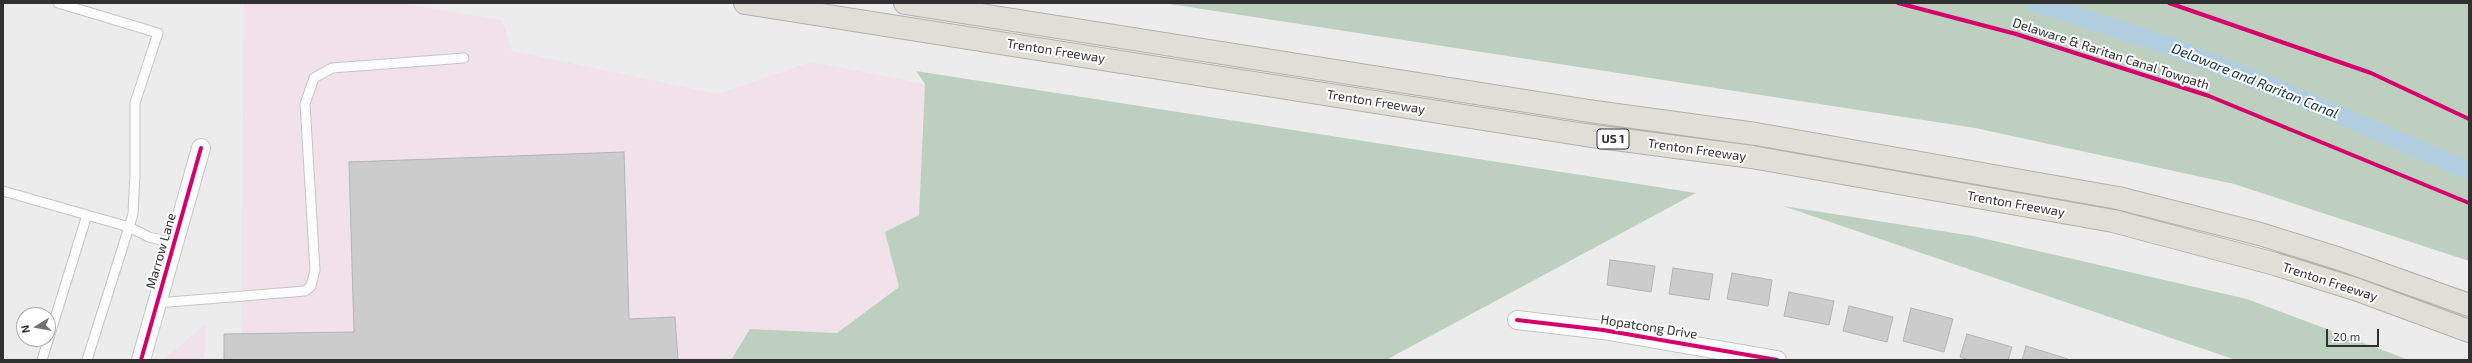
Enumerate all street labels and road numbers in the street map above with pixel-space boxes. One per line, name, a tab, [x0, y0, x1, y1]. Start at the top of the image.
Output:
street label: Delaware & Raritan Canal Towpath	[2011, 15, 2211, 93]
street label: Trenton Freeway	[1006, 36, 1106, 66]
street label: Trenton Freeway	[1326, 87, 1426, 117]
road number: US 1	[1597, 129, 1629, 149]
street label: Trenton Freeway	[1647, 135, 1747, 165]
street label: Trenton Freeway	[1966, 188, 2066, 220]
street label: Marrow Lane	[143, 211, 179, 291]
street label: Trenton Freeway	[2280, 259, 2380, 305]
street label: Hopatcong Drive	[1599, 312, 1699, 342]

